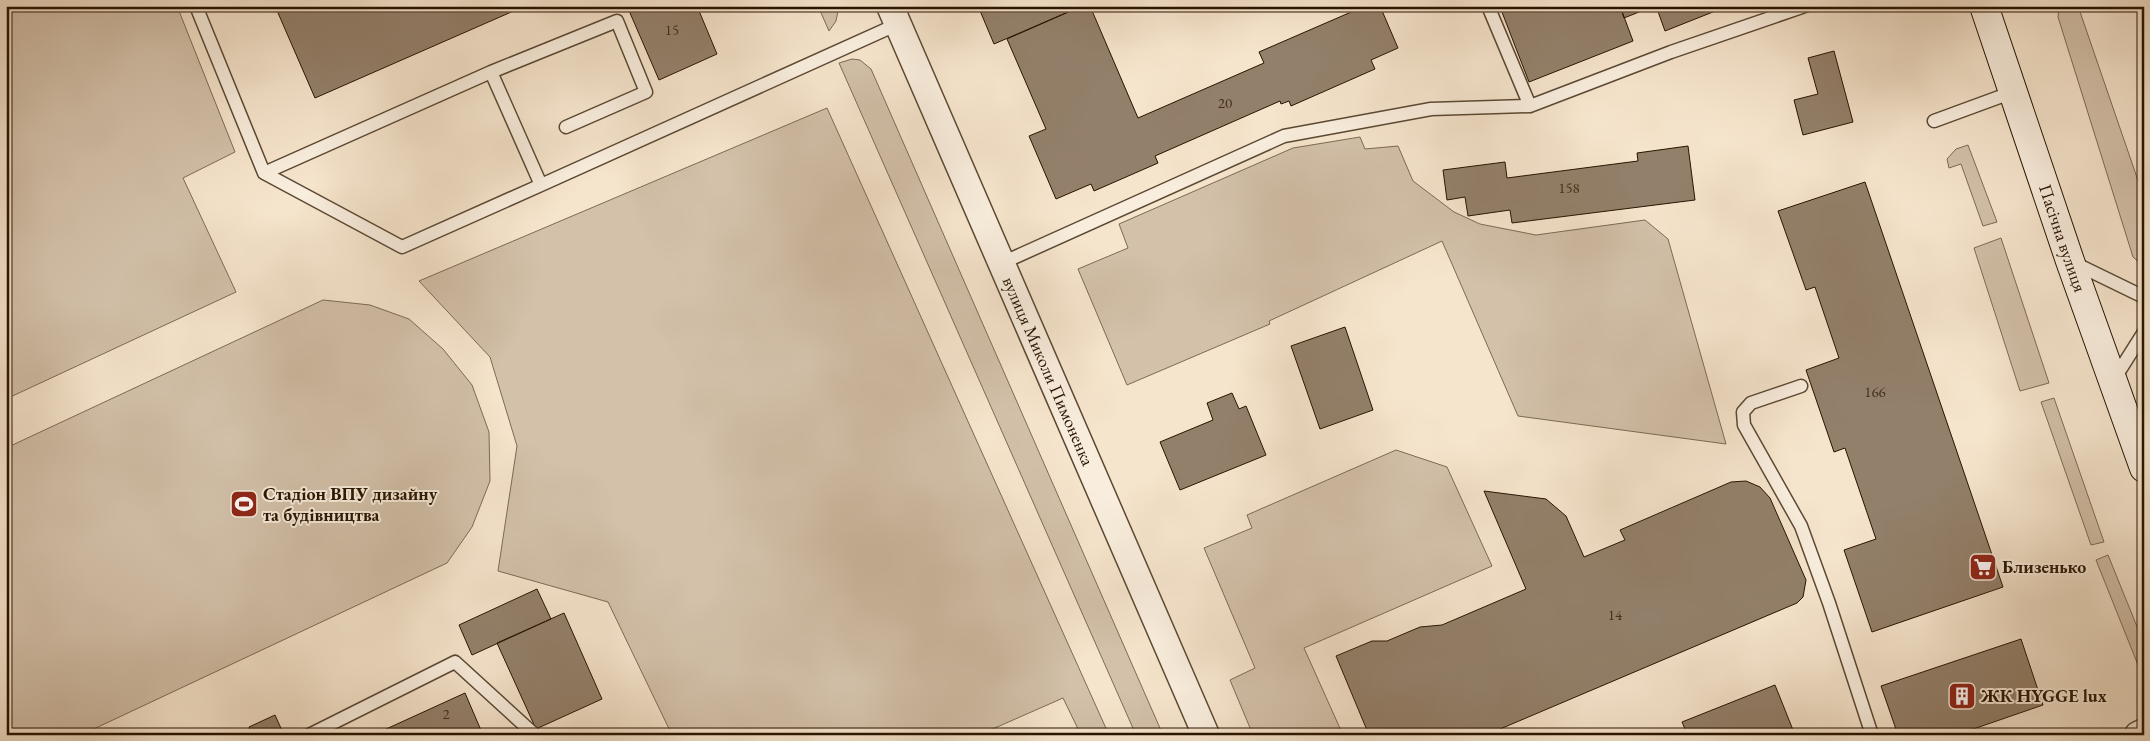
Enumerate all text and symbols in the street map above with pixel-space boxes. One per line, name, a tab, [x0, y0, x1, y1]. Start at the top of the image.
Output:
house number: 15	[665, 20, 679, 39]
house number: 20	[1218, 93, 1232, 112]
house number: 158	[1558, 178, 1580, 197]
street label: Пасічна вулиця	[2034, 181, 2092, 295]
street label: вулиця Миколи Пимоненка	[998, 273, 1100, 470]
house number: 166	[1864, 382, 1886, 401]
place label: Стадіон ВПУ дизайну та будівництва	[263, 482, 438, 526]
sports icon: Стадіон ВПУ дизайну та будівництва	[229, 489, 259, 519]
supermarket icon: Близенько	[1968, 552, 1998, 582]
place label: Близенько	[2002, 555, 2086, 578]
house number: 14	[1608, 605, 1623, 624]
building icon: ЖК HYGGE lux	[1947, 681, 1977, 711]
place label: ЖК HYGGE lux	[1980, 684, 2107, 707]
house number: 2	[442, 704, 450, 723]

